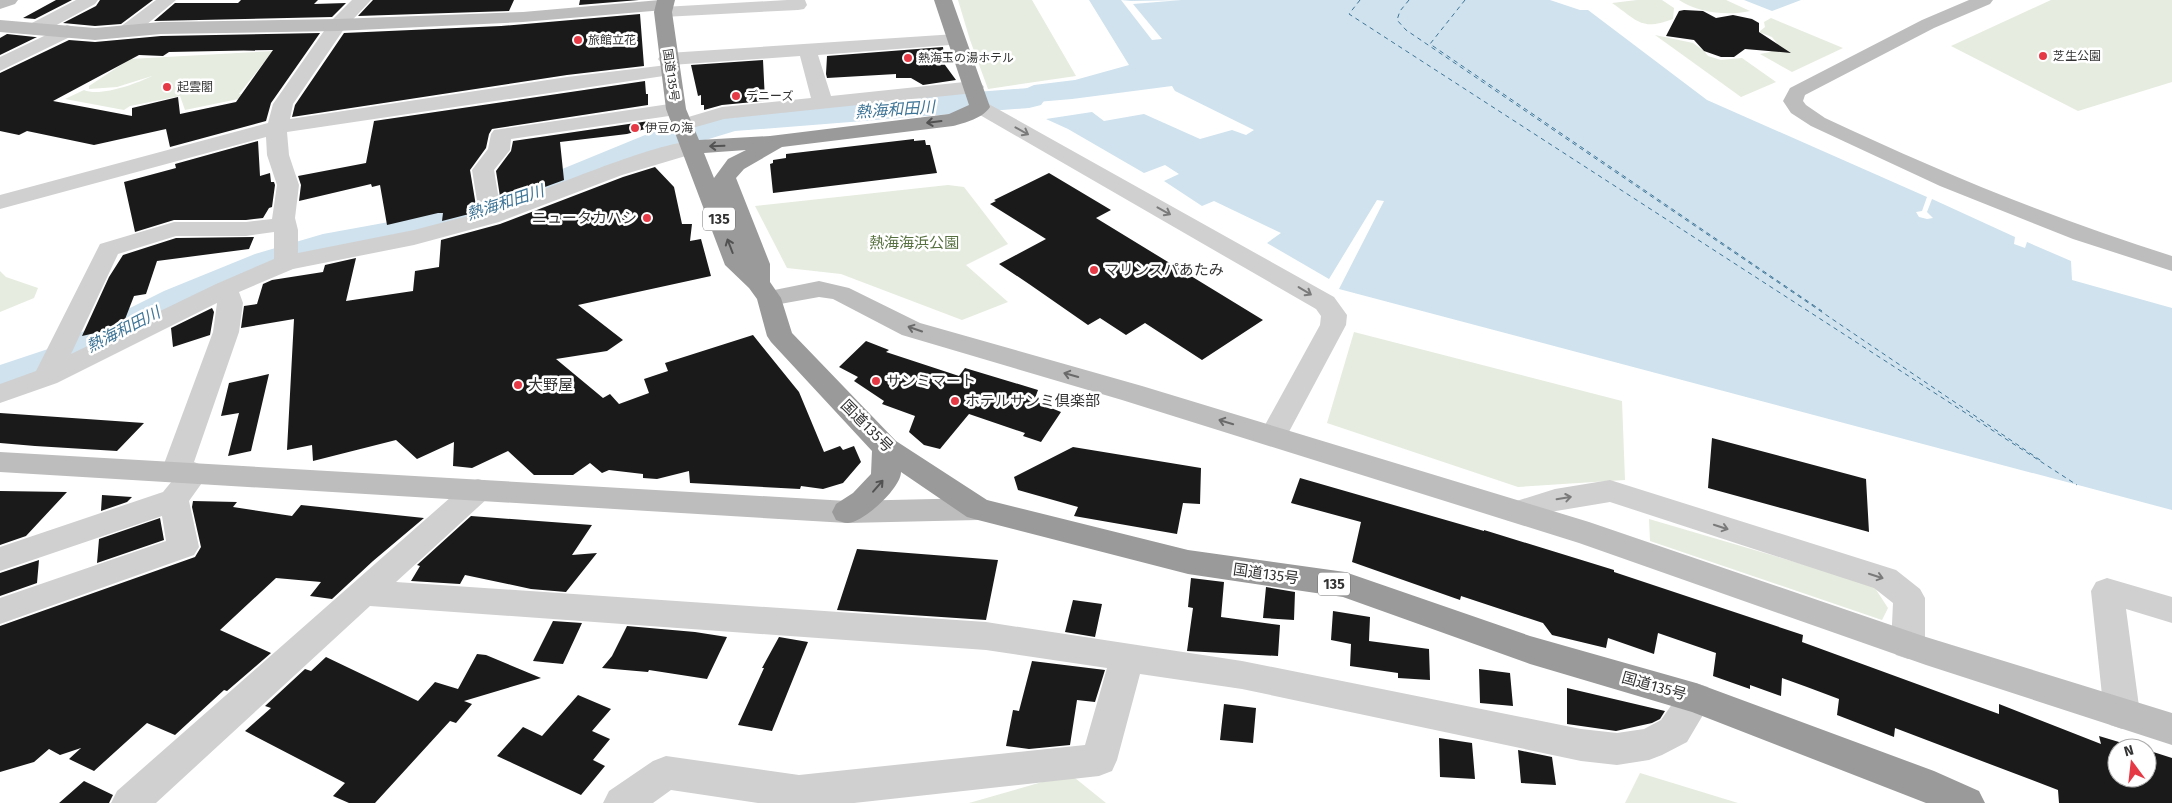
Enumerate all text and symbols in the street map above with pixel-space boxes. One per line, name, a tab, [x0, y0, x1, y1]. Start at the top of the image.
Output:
place label: 旅館立花	[588, 33, 636, 47]
marker: 旅館立花	[572, 34, 584, 46]
street label: 国道135号	[660, 48, 682, 102]
place label: 芝生公園	[2053, 49, 2101, 63]
marker: 芝生公園	[2037, 50, 2049, 62]
place label: 熱海玉の湯ホテル	[918, 51, 1014, 65]
marker: 熱海玉の湯ホテル	[902, 52, 914, 64]
place label: 起雲閣	[177, 80, 213, 94]
marker: 起雲閣	[161, 81, 173, 93]
place label: デニーズ	[746, 89, 793, 103]
marker: デニーズ	[730, 90, 742, 102]
water label: 熱海和田川	[854, 97, 938, 122]
one-way arrow	[927, 117, 943, 127]
place label: 伊豆の海	[645, 121, 693, 135]
marker: 伊豆の海	[629, 122, 641, 134]
one-way arrow	[1015, 126, 1030, 136]
one-way arrow	[709, 141, 725, 150]
water label: 熱海和田川	[464, 180, 548, 224]
one-way arrow	[1156, 206, 1171, 216]
road number: 135	[703, 208, 735, 230]
place label: ニュータカハシ	[532, 209, 637, 227]
marker: ニュータカハシ	[641, 212, 653, 224]
park label: 熱海海浜公園	[869, 234, 959, 252]
one-way arrow	[724, 238, 733, 253]
place label: マリンスパあたみ	[1104, 261, 1224, 279]
marker: マリンスパあたみ	[1088, 264, 1100, 276]
one-way arrow	[1298, 286, 1312, 296]
water label: 熱海和田川	[83, 302, 165, 356]
one-way arrow	[908, 324, 923, 333]
one-way arrow	[1063, 370, 1079, 380]
place label: サンミマート	[886, 372, 976, 390]
marker: サンミマート	[870, 375, 882, 387]
place label: 大野屋	[528, 376, 573, 394]
marker: 大野屋	[512, 379, 524, 391]
place label: ホテルサンミ倶楽部	[965, 392, 1100, 410]
marker: ホテルサンミ倶楽部	[949, 395, 961, 407]
street label: 国道135号	[837, 396, 897, 456]
one-way arrow	[1219, 417, 1235, 427]
one-way arrow	[872, 479, 883, 492]
one-way arrow	[1556, 493, 1572, 503]
one-way arrow	[1712, 522, 1728, 532]
street label: 国道135号	[1232, 560, 1300, 588]
road number: 135	[1318, 572, 1350, 596]
one-way arrow	[1867, 572, 1883, 582]
street label: 国道135号	[1620, 668, 1688, 704]
north arrow	[2107, 738, 2157, 788]
text: N	[2122, 742, 2135, 760]

